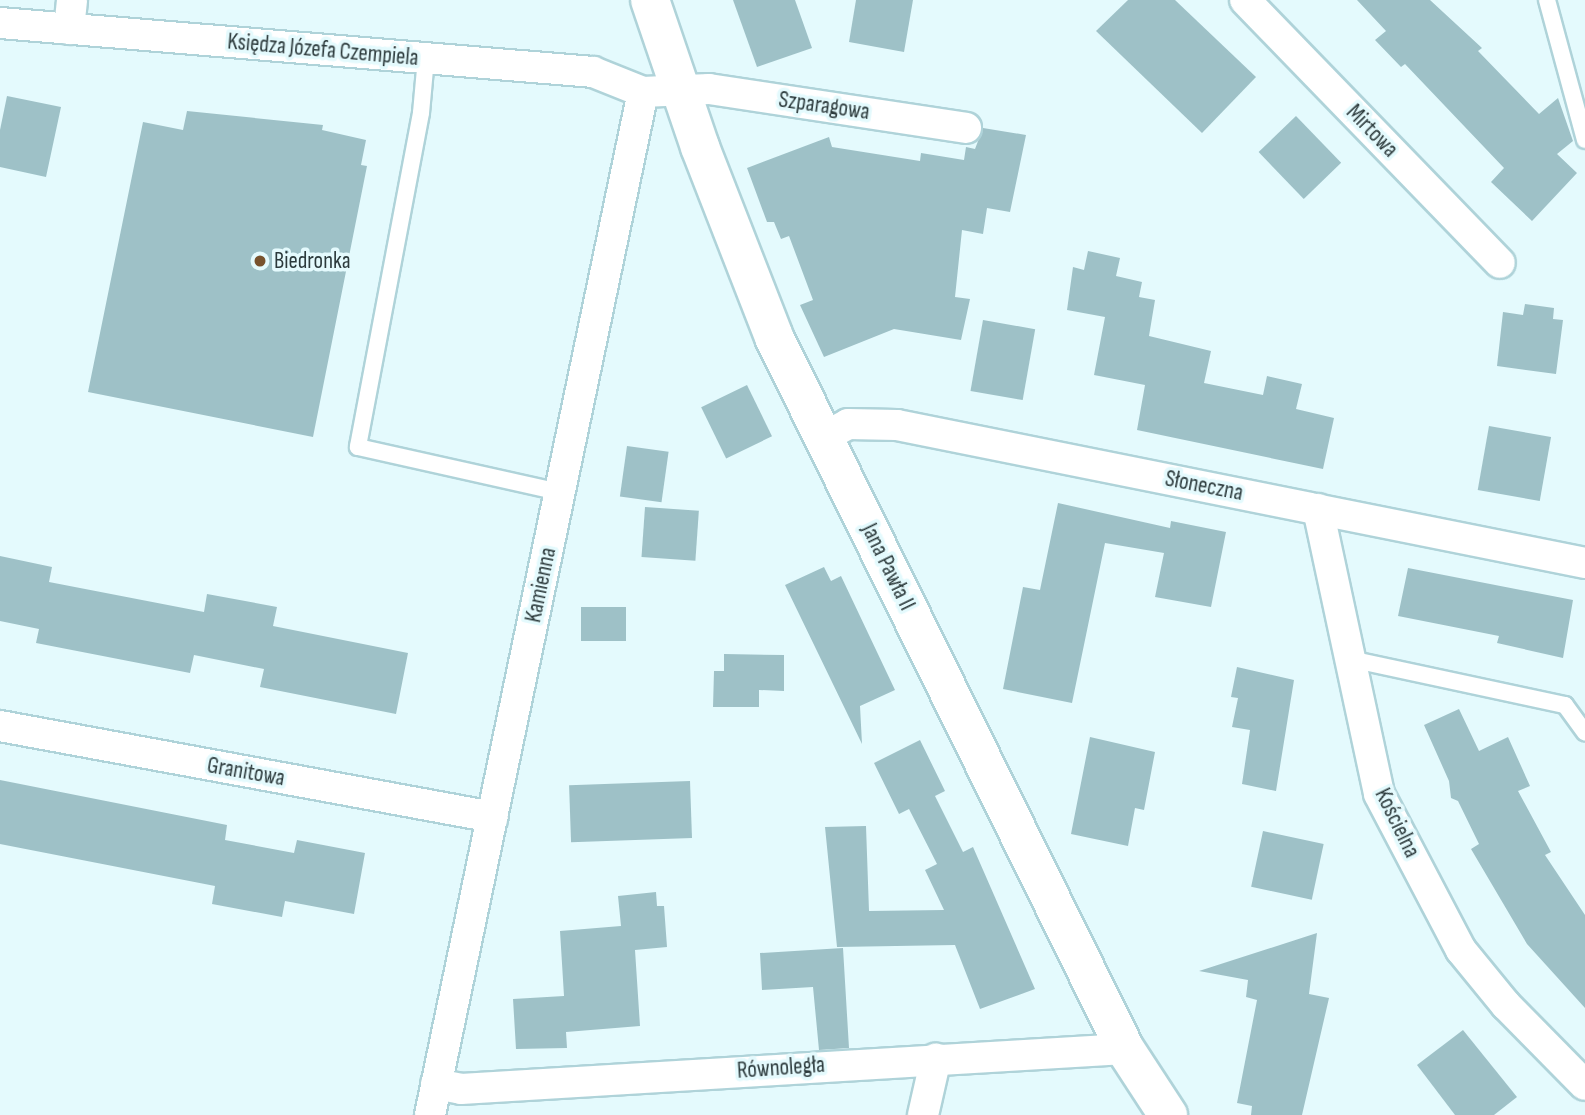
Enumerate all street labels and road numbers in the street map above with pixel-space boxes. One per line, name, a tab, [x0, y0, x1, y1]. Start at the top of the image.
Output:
street label: Księdza Józefa Czempiela	[226, 28, 420, 72]
street label: Szparagowa	[777, 86, 871, 126]
street label: Mirtowa	[1340, 99, 1404, 163]
street label: Słoneczna	[1163, 465, 1245, 507]
street label: Jana Pawła II	[855, 519, 921, 615]
street label: Kamienna	[520, 545, 562, 625]
street label: Granitowa	[205, 752, 287, 792]
street label: Kościelna	[1368, 784, 1426, 862]
street label: Równoległa	[736, 1051, 826, 1085]

